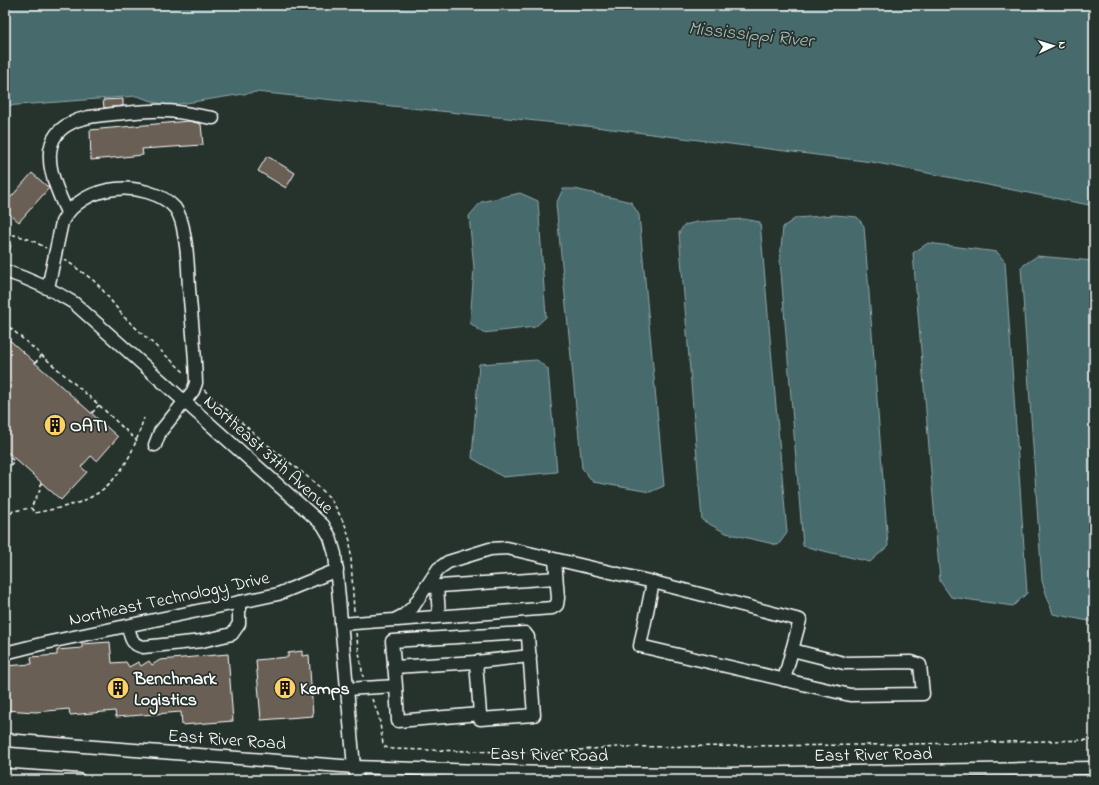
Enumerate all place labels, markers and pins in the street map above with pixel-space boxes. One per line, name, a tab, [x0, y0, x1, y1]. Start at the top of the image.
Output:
building icon: OATI	[42, 412, 68, 438]
place label: OATI	[70, 414, 107, 440]
place label: Benchmark Logistics	[133, 667, 218, 715]
building icon: Benchmark Logistics	[105, 675, 131, 701]
building icon: Kemps	[272, 675, 298, 701]
place label: Kemps	[300, 677, 350, 703]

